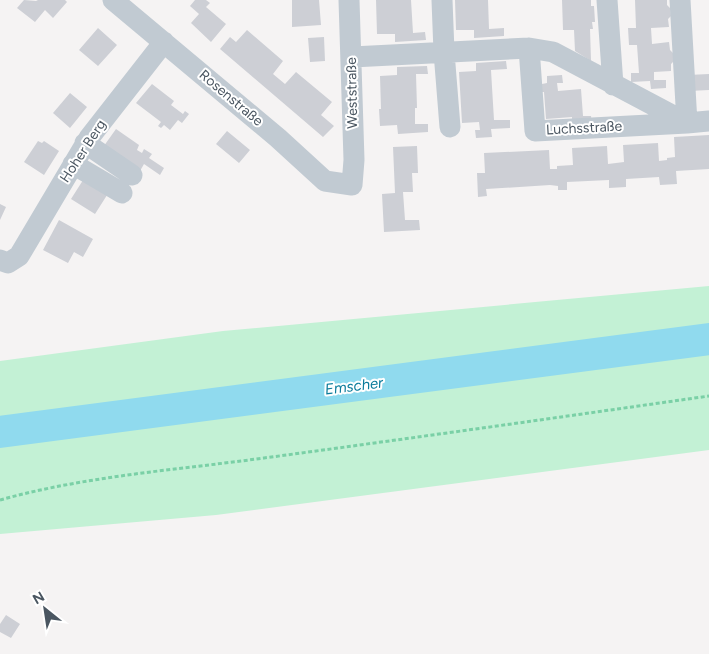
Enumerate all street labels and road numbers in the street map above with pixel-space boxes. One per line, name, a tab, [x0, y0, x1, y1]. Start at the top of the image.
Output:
street label: Weststraße	[343, 57, 361, 129]
street label: Rosenstraße	[196, 66, 267, 130]
street label: Hoher Berg	[56, 116, 110, 186]
street label: Luchsstraße	[545, 117, 623, 138]

